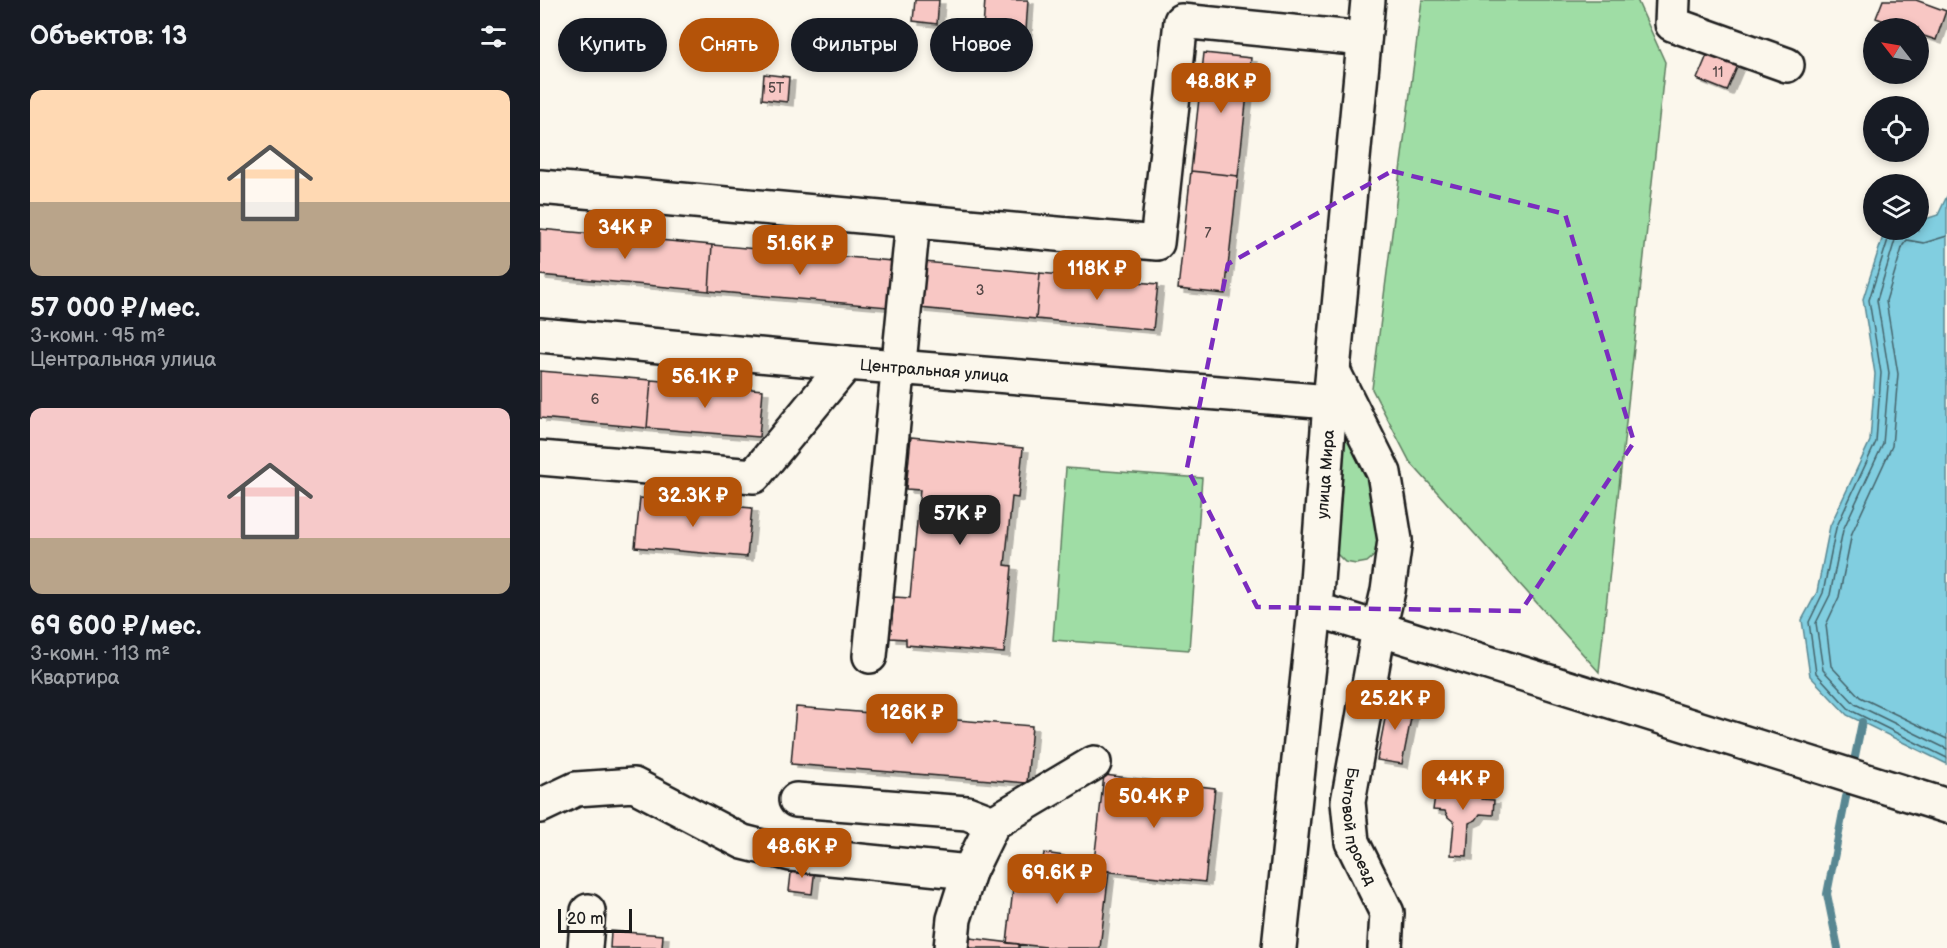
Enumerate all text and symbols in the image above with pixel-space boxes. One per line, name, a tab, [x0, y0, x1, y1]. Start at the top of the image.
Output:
chip: Купить	[558, 18, 667, 72]
chip: Снять	[679, 18, 779, 72]
chip: Фильтры	[791, 18, 918, 72]
chip: Новое	[930, 18, 1033, 72]
north arrow	[1863, 18, 1929, 84]
map controls	[1863, 18, 1929, 240]
icon: filters	[477, 20, 510, 53]
text: Объектов: 13	[30, 21, 187, 52]
pin: 48.8K ₽	[1166, 63, 1276, 114]
house number: 11	[1713, 64, 1723, 81]
text: 48.8K ₽	[1186, 70, 1256, 94]
house number: 5Т	[768, 80, 785, 97]
button: locate	[1863, 96, 1929, 162]
icon: home	[216, 129, 324, 237]
button: layers	[1863, 174, 1929, 240]
pin: 34K ₽	[583, 209, 667, 260]
text: 34K ₽	[598, 216, 652, 240]
pin: 51.6K ₽	[745, 225, 855, 276]
house number: 7	[1205, 225, 1212, 242]
text: 51.6K ₽	[766, 232, 834, 256]
pin: 118K ₽	[1048, 250, 1146, 301]
text: 118K ₽	[1067, 257, 1127, 281]
house number: 3	[976, 282, 984, 299]
text: 57 000 ₽/мес.	[30, 293, 200, 324]
text: 3-комн. · 95 m²	[30, 324, 165, 348]
text: Центральная улица	[30, 348, 216, 372]
street label: Центральная улица	[859, 356, 1010, 387]
pin: 56.1K ₽	[650, 358, 760, 409]
text: 56.1K ₽	[671, 365, 739, 389]
house number: 6	[591, 391, 600, 408]
street label: улица Мира	[1314, 429, 1339, 520]
icon: home	[216, 447, 324, 555]
pin: 32.3K ₽	[638, 477, 748, 528]
text: 32.3K ₽	[658, 484, 728, 508]
pin: 57K ₽	[918, 495, 1002, 546]
text: 57K ₽	[933, 502, 987, 526]
text: 69 600 ₽/мес.	[30, 611, 201, 642]
text: 3-комн. · 113 m²	[30, 642, 170, 666]
text: Квартира	[30, 666, 120, 690]
pin: 25.2K ₽	[1340, 680, 1450, 731]
text: 25.2K ₽	[1360, 687, 1430, 711]
pin: 126K ₽	[863, 694, 961, 745]
text: 126K ₽	[880, 701, 944, 725]
pin: 44K ₽	[1421, 760, 1505, 811]
street label: Бытовой проезд	[1337, 766, 1380, 889]
text: 44K ₽	[1436, 767, 1490, 791]
pin: 50.4K ₽	[1099, 778, 1209, 829]
text: 50.4K ₽	[1119, 785, 1189, 809]
pin: 48.6K ₽	[747, 828, 857, 879]
text: 48.6K ₽	[767, 835, 837, 859]
pin: 69.6K ₽	[1002, 854, 1112, 905]
text: 69.6K ₽	[1022, 861, 1093, 885]
scale bar	[558, 906, 632, 934]
text: 20 m	[567, 910, 603, 929]

